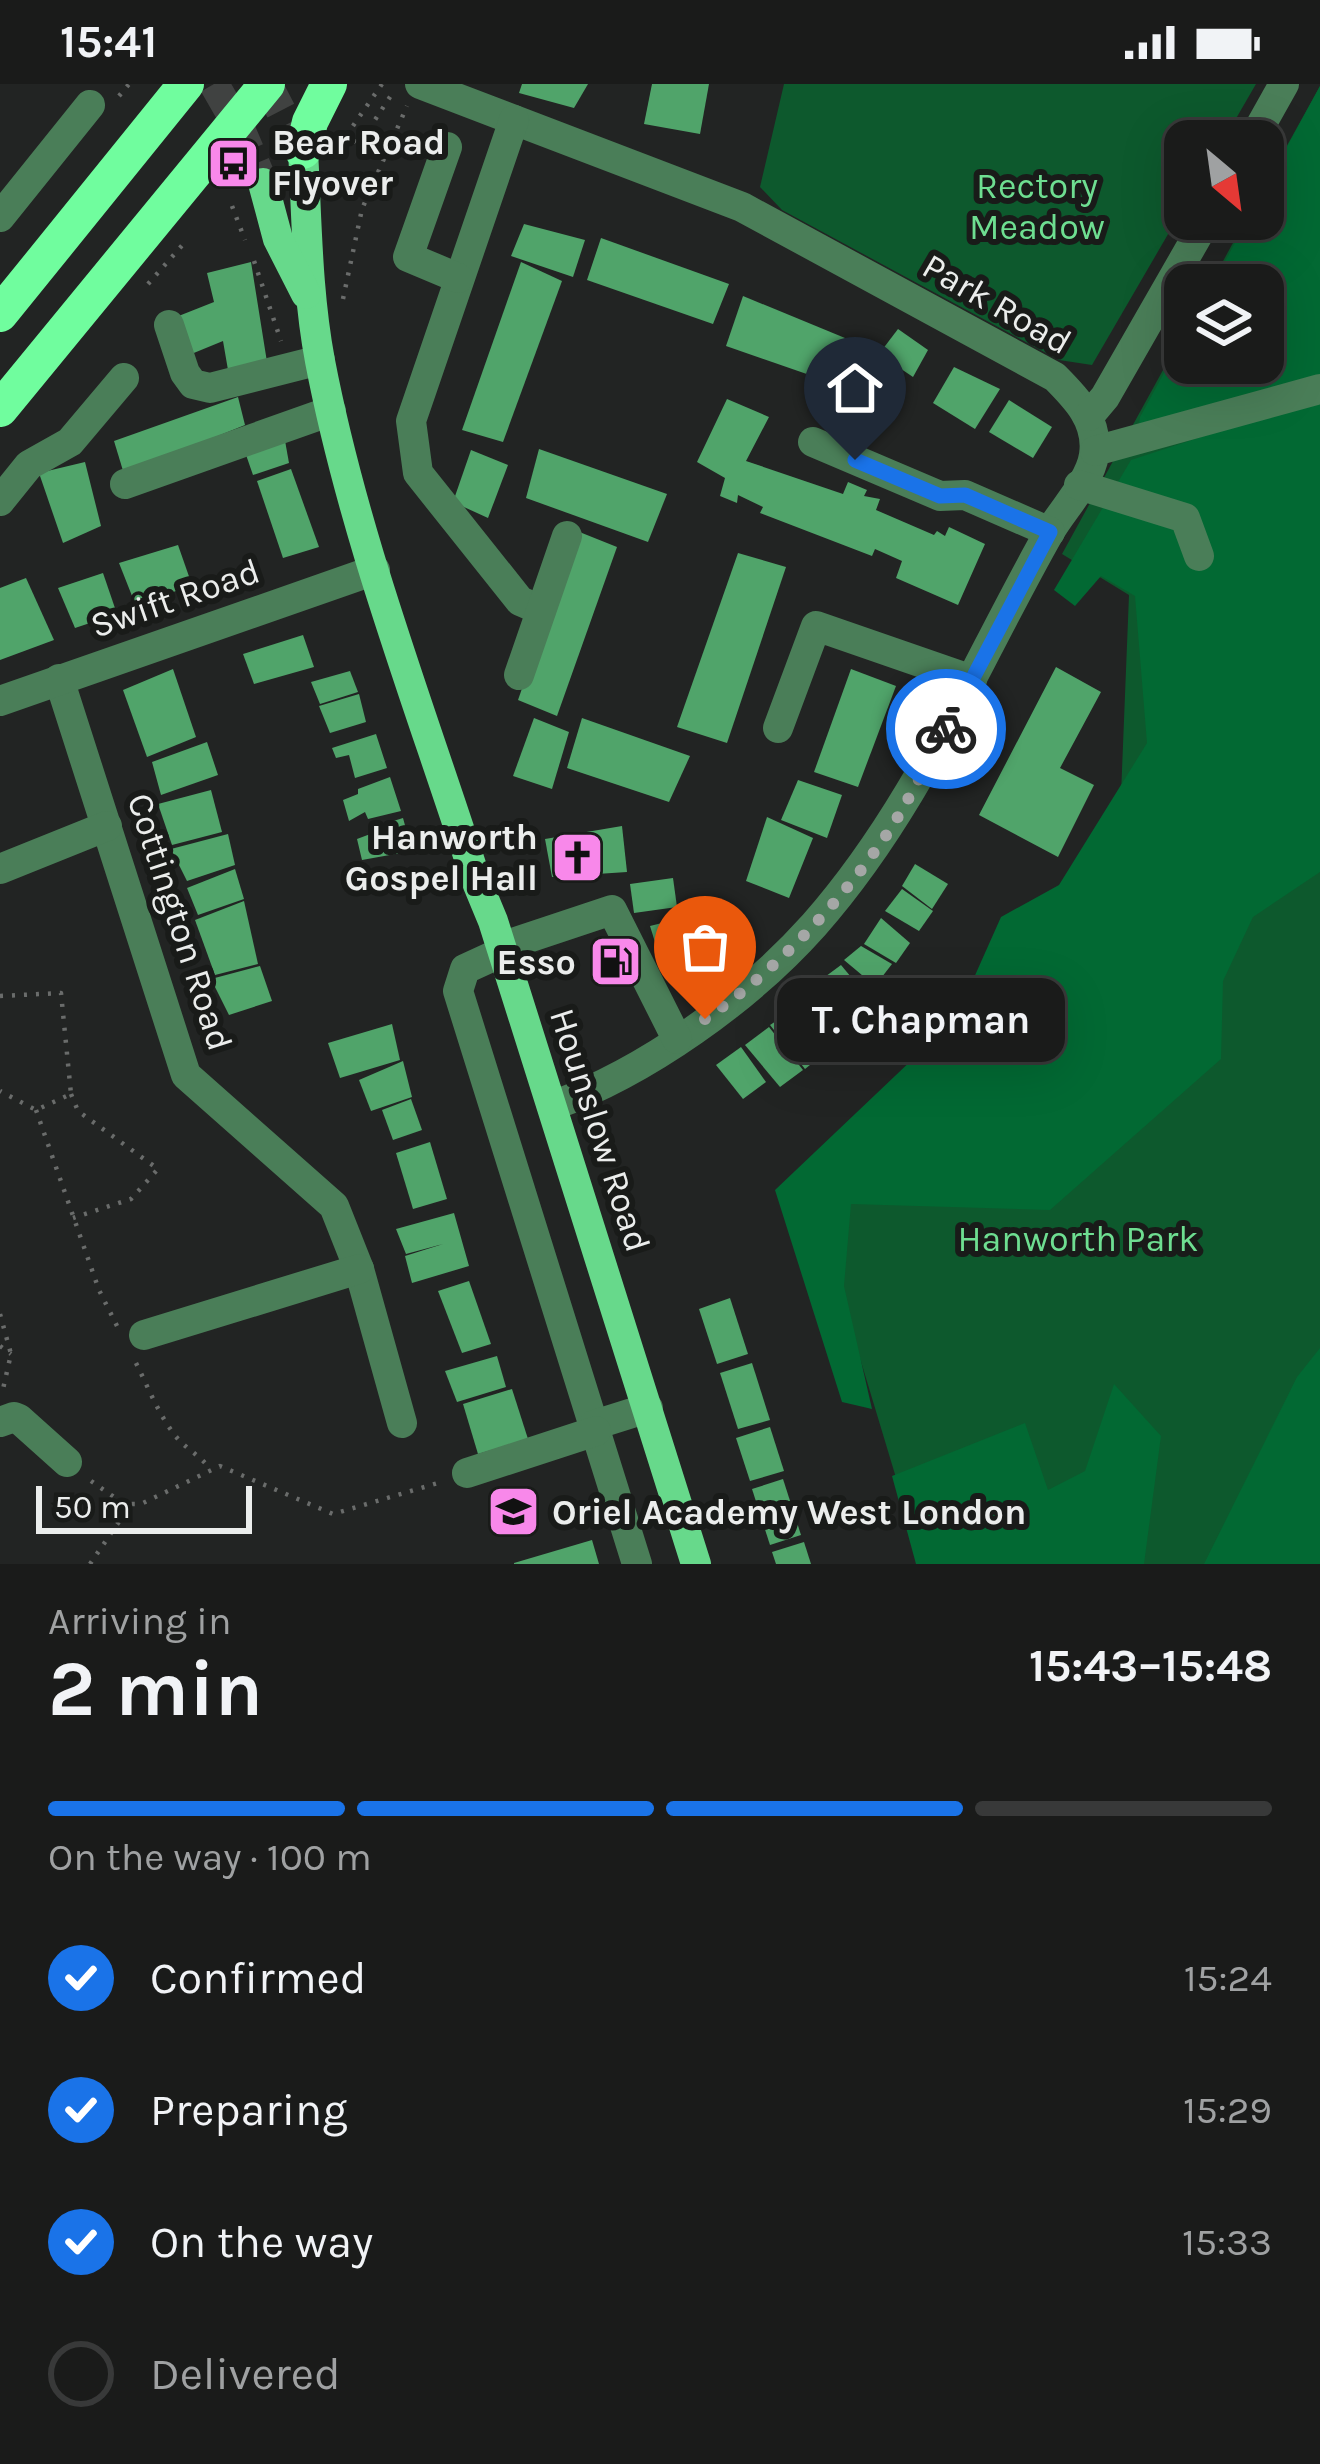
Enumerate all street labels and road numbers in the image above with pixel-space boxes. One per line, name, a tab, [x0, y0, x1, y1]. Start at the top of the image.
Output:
street label: Park Road	[915, 245, 1079, 363]
street label: Swift Road	[85, 550, 265, 646]
street label: Cottington Road	[119, 788, 241, 1056]
street label: Hounslow Road	[541, 1003, 659, 1257]

